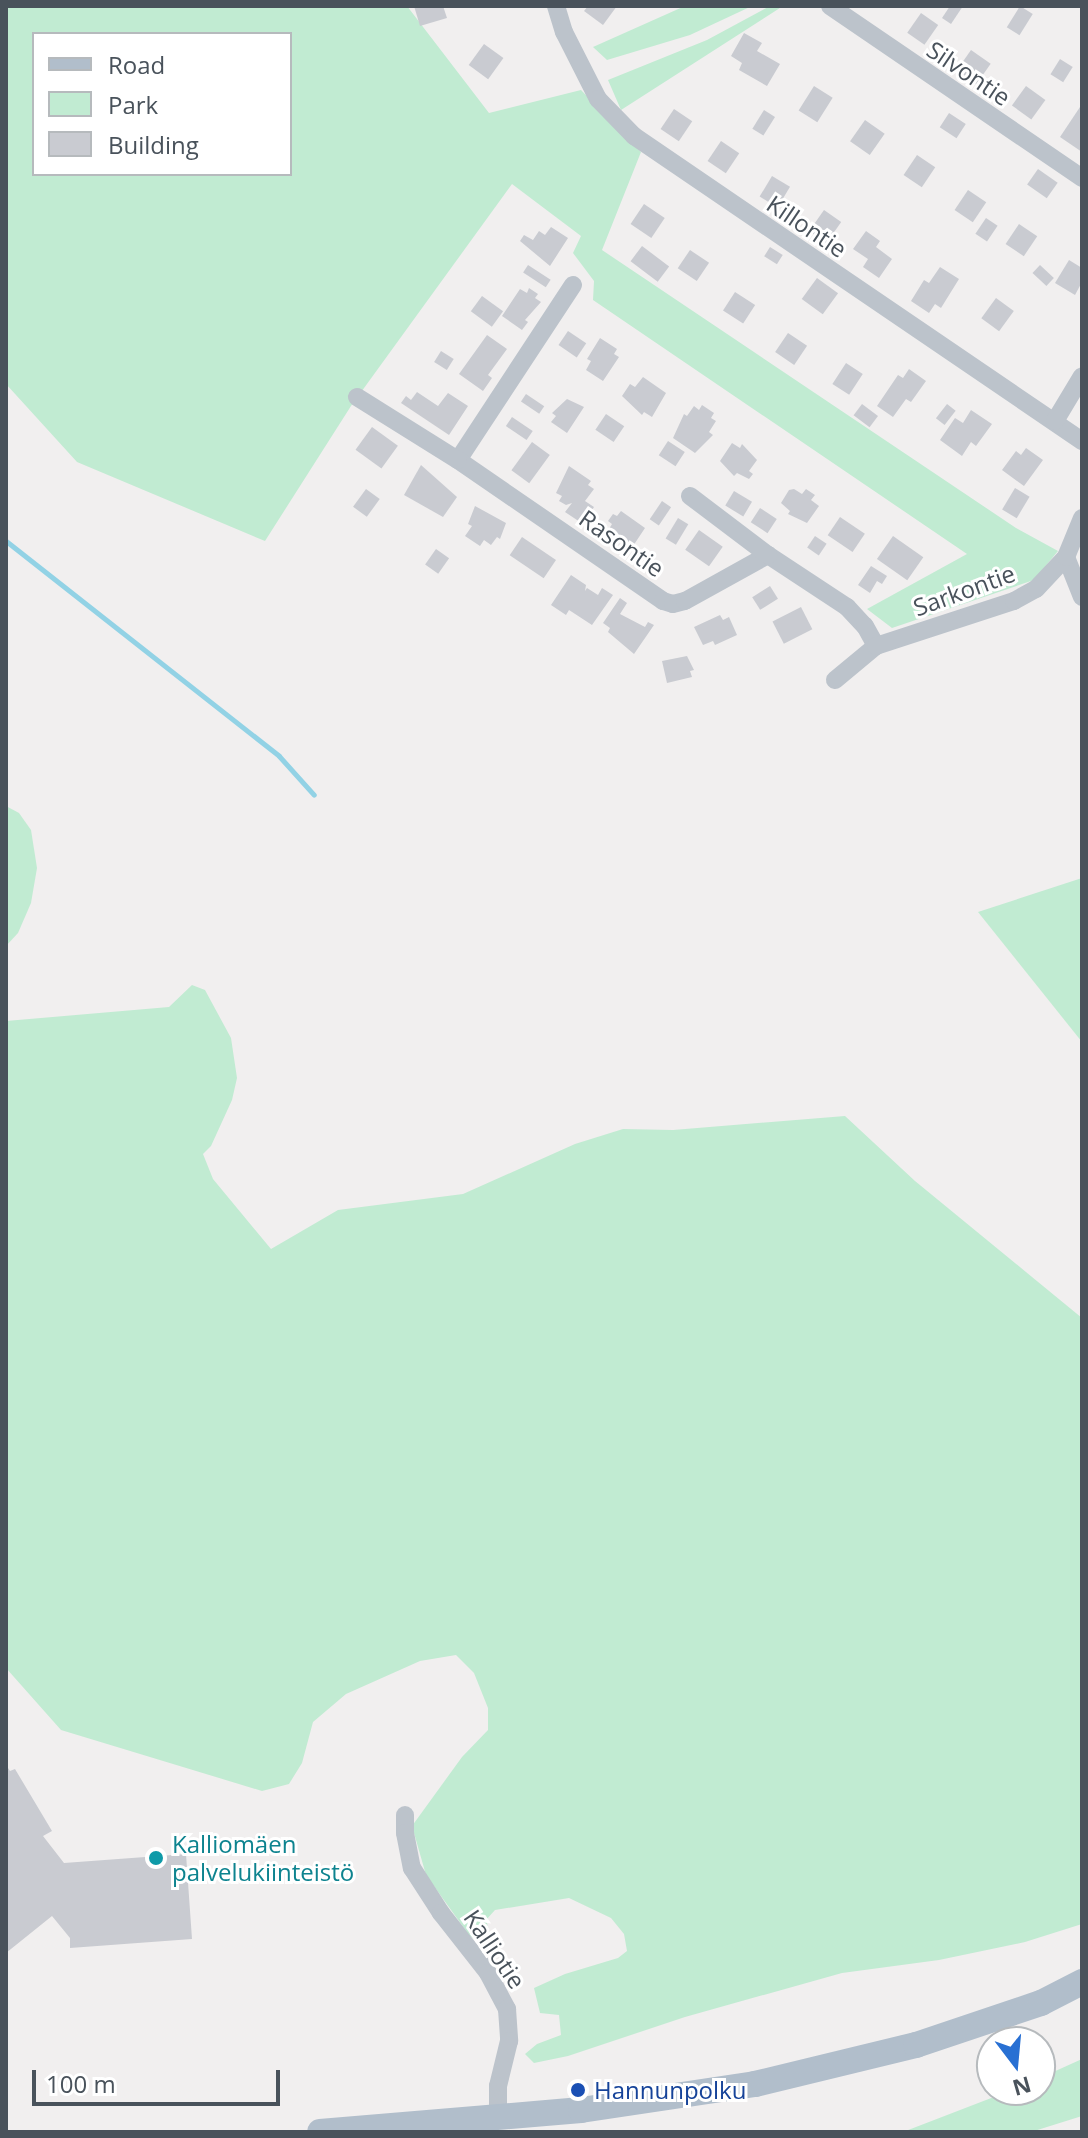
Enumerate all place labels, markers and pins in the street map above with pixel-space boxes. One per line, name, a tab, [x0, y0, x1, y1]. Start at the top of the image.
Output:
place label: Kalliomäen palvelukiinteistö	[172, 1830, 354, 1886]
marker: Kalliomäen palvelukiinteistö	[147, 1849, 165, 1867]
place label: Hannunpolku	[594, 2076, 746, 2104]
marker: Hannunpolku	[569, 2081, 587, 2099]

